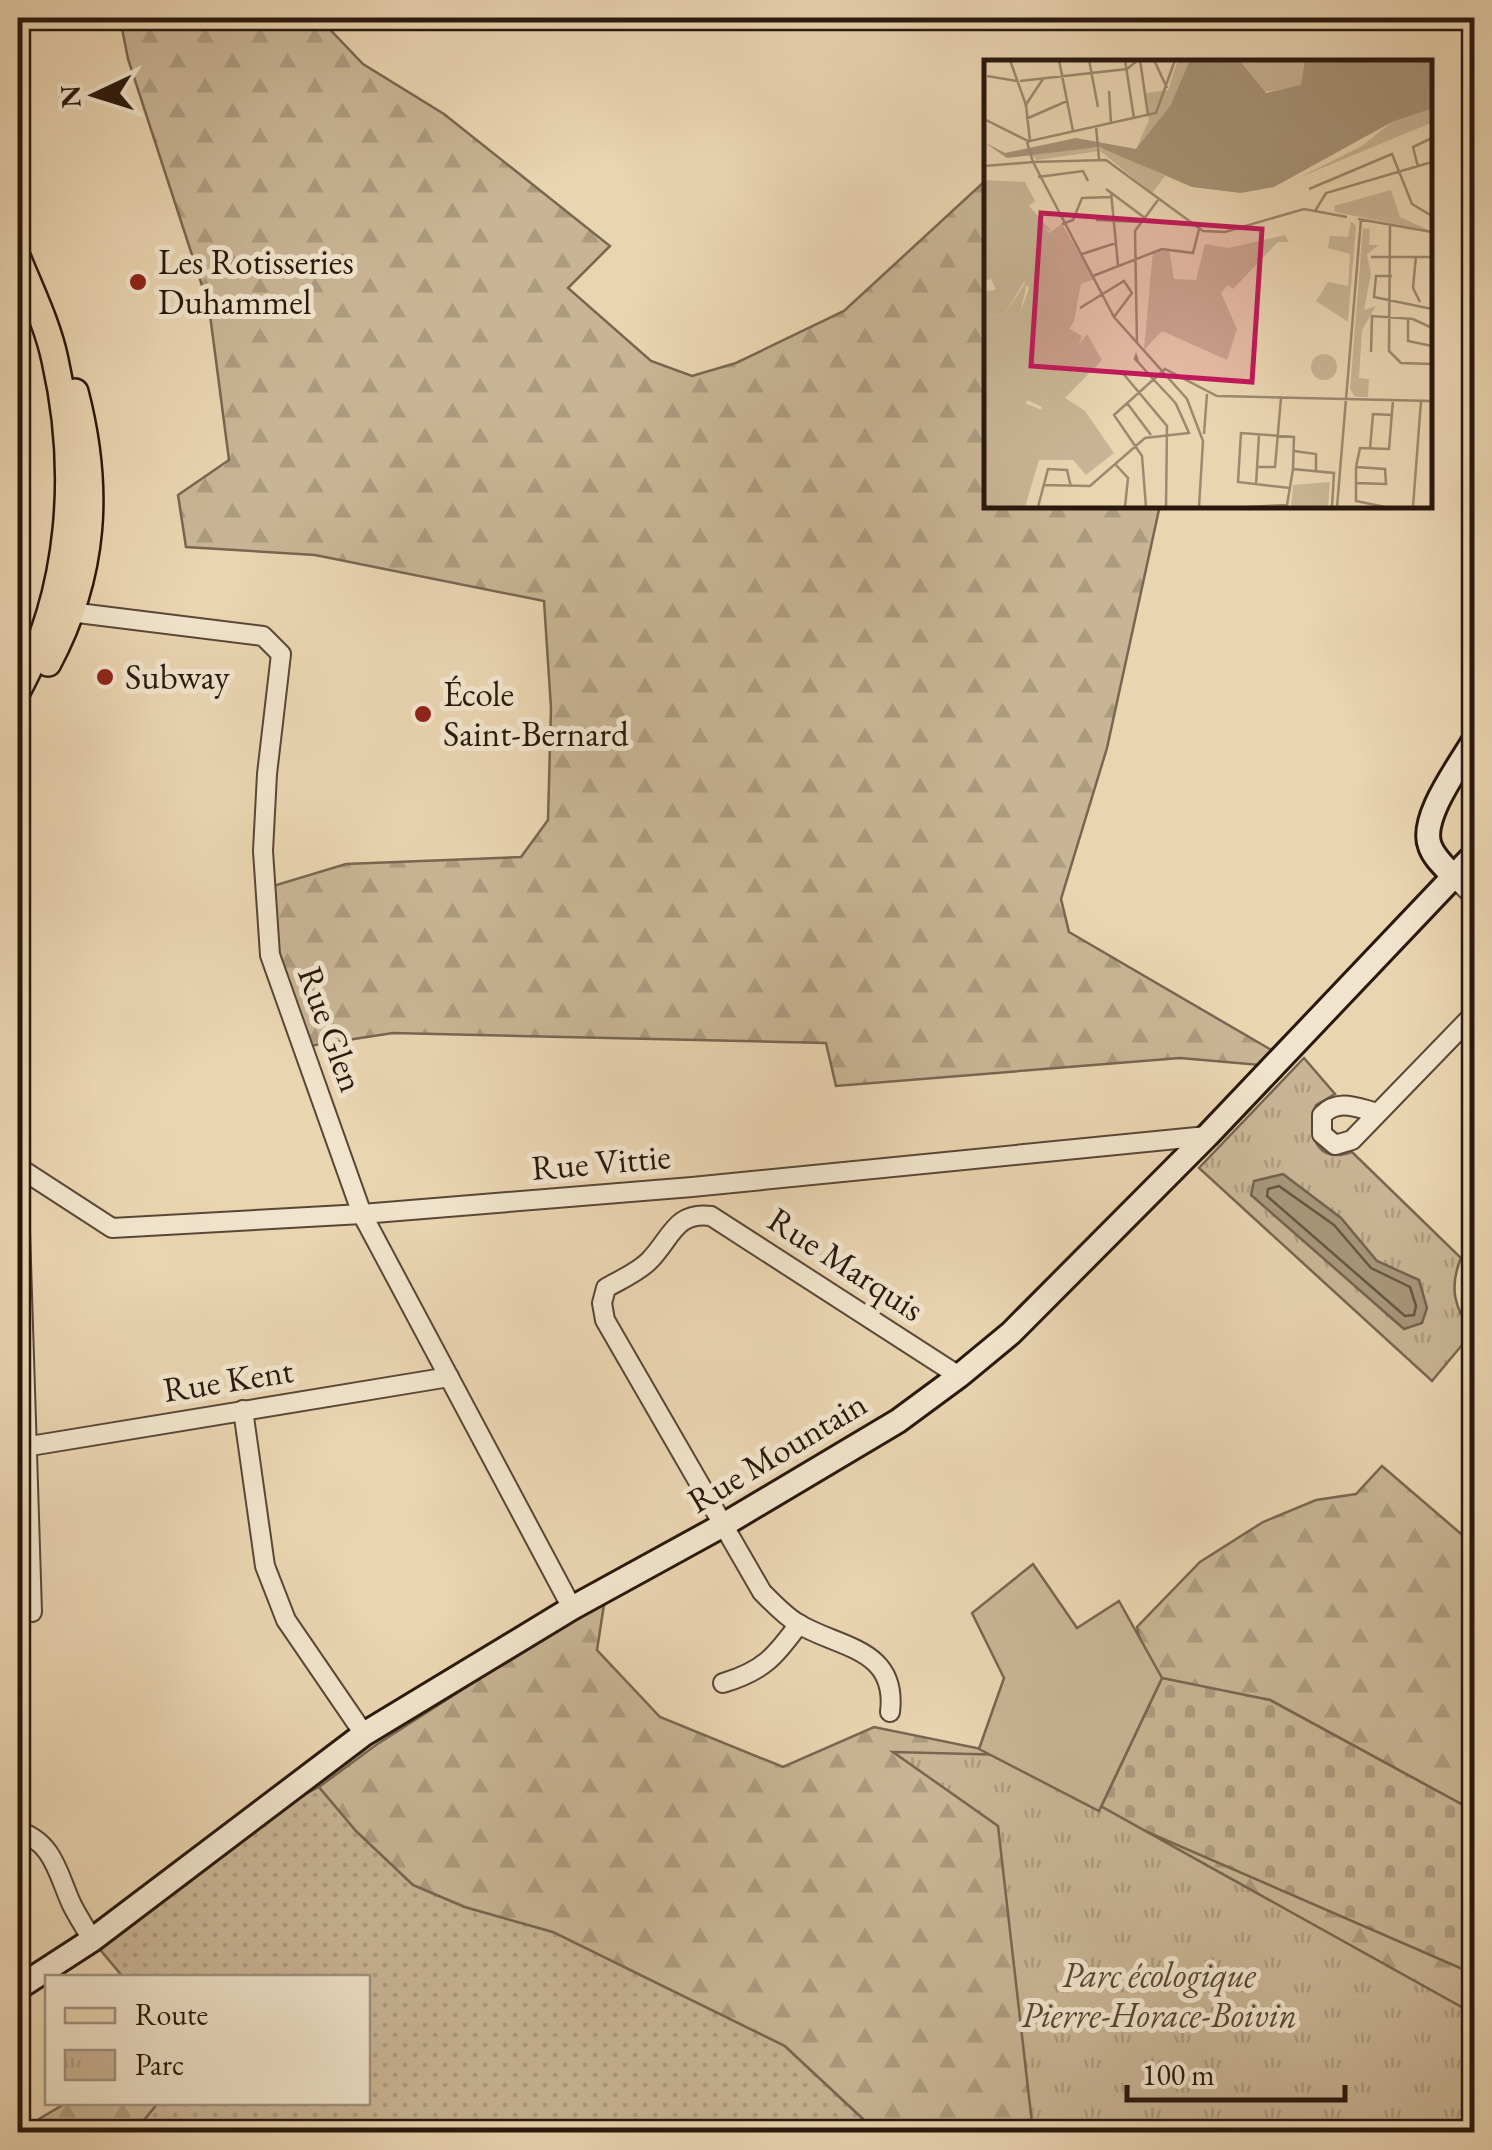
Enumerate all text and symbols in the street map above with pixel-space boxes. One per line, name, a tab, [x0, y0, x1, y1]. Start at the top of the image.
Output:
north arrow	[45, 45, 145, 145]
inset map	[984, 60, 1432, 508]
text: N	[51, 84, 89, 109]
place label: Les Rotisseries Duhammel	[158, 239, 354, 324]
marker: Les Rotisseries Duhammel	[127, 271, 149, 293]
place label: Subway	[125, 654, 230, 699]
marker: Subway	[94, 666, 116, 688]
place label: École Saint-Bernard	[443, 671, 629, 756]
marker: École Saint-Bernard	[412, 703, 434, 725]
street label: Rue Glen	[288, 960, 375, 1098]
street label: Rue Vittie	[529, 1133, 672, 1190]
street label: Rue Marquis	[760, 1196, 933, 1331]
street label: Rue Kent	[160, 1347, 296, 1412]
street label: Rue Mountain	[679, 1380, 875, 1523]
park label: Parc écologique Pierre-Horace-Boivin	[1021, 1952, 1297, 2037]
legend	[45, 1975, 370, 2105]
text: Route	[135, 1995, 208, 2034]
scale bar	[1127, 2040, 1344, 2102]
text: Parc	[135, 2045, 184, 2084]
text: 100 m	[1142, 2055, 1215, 2094]

